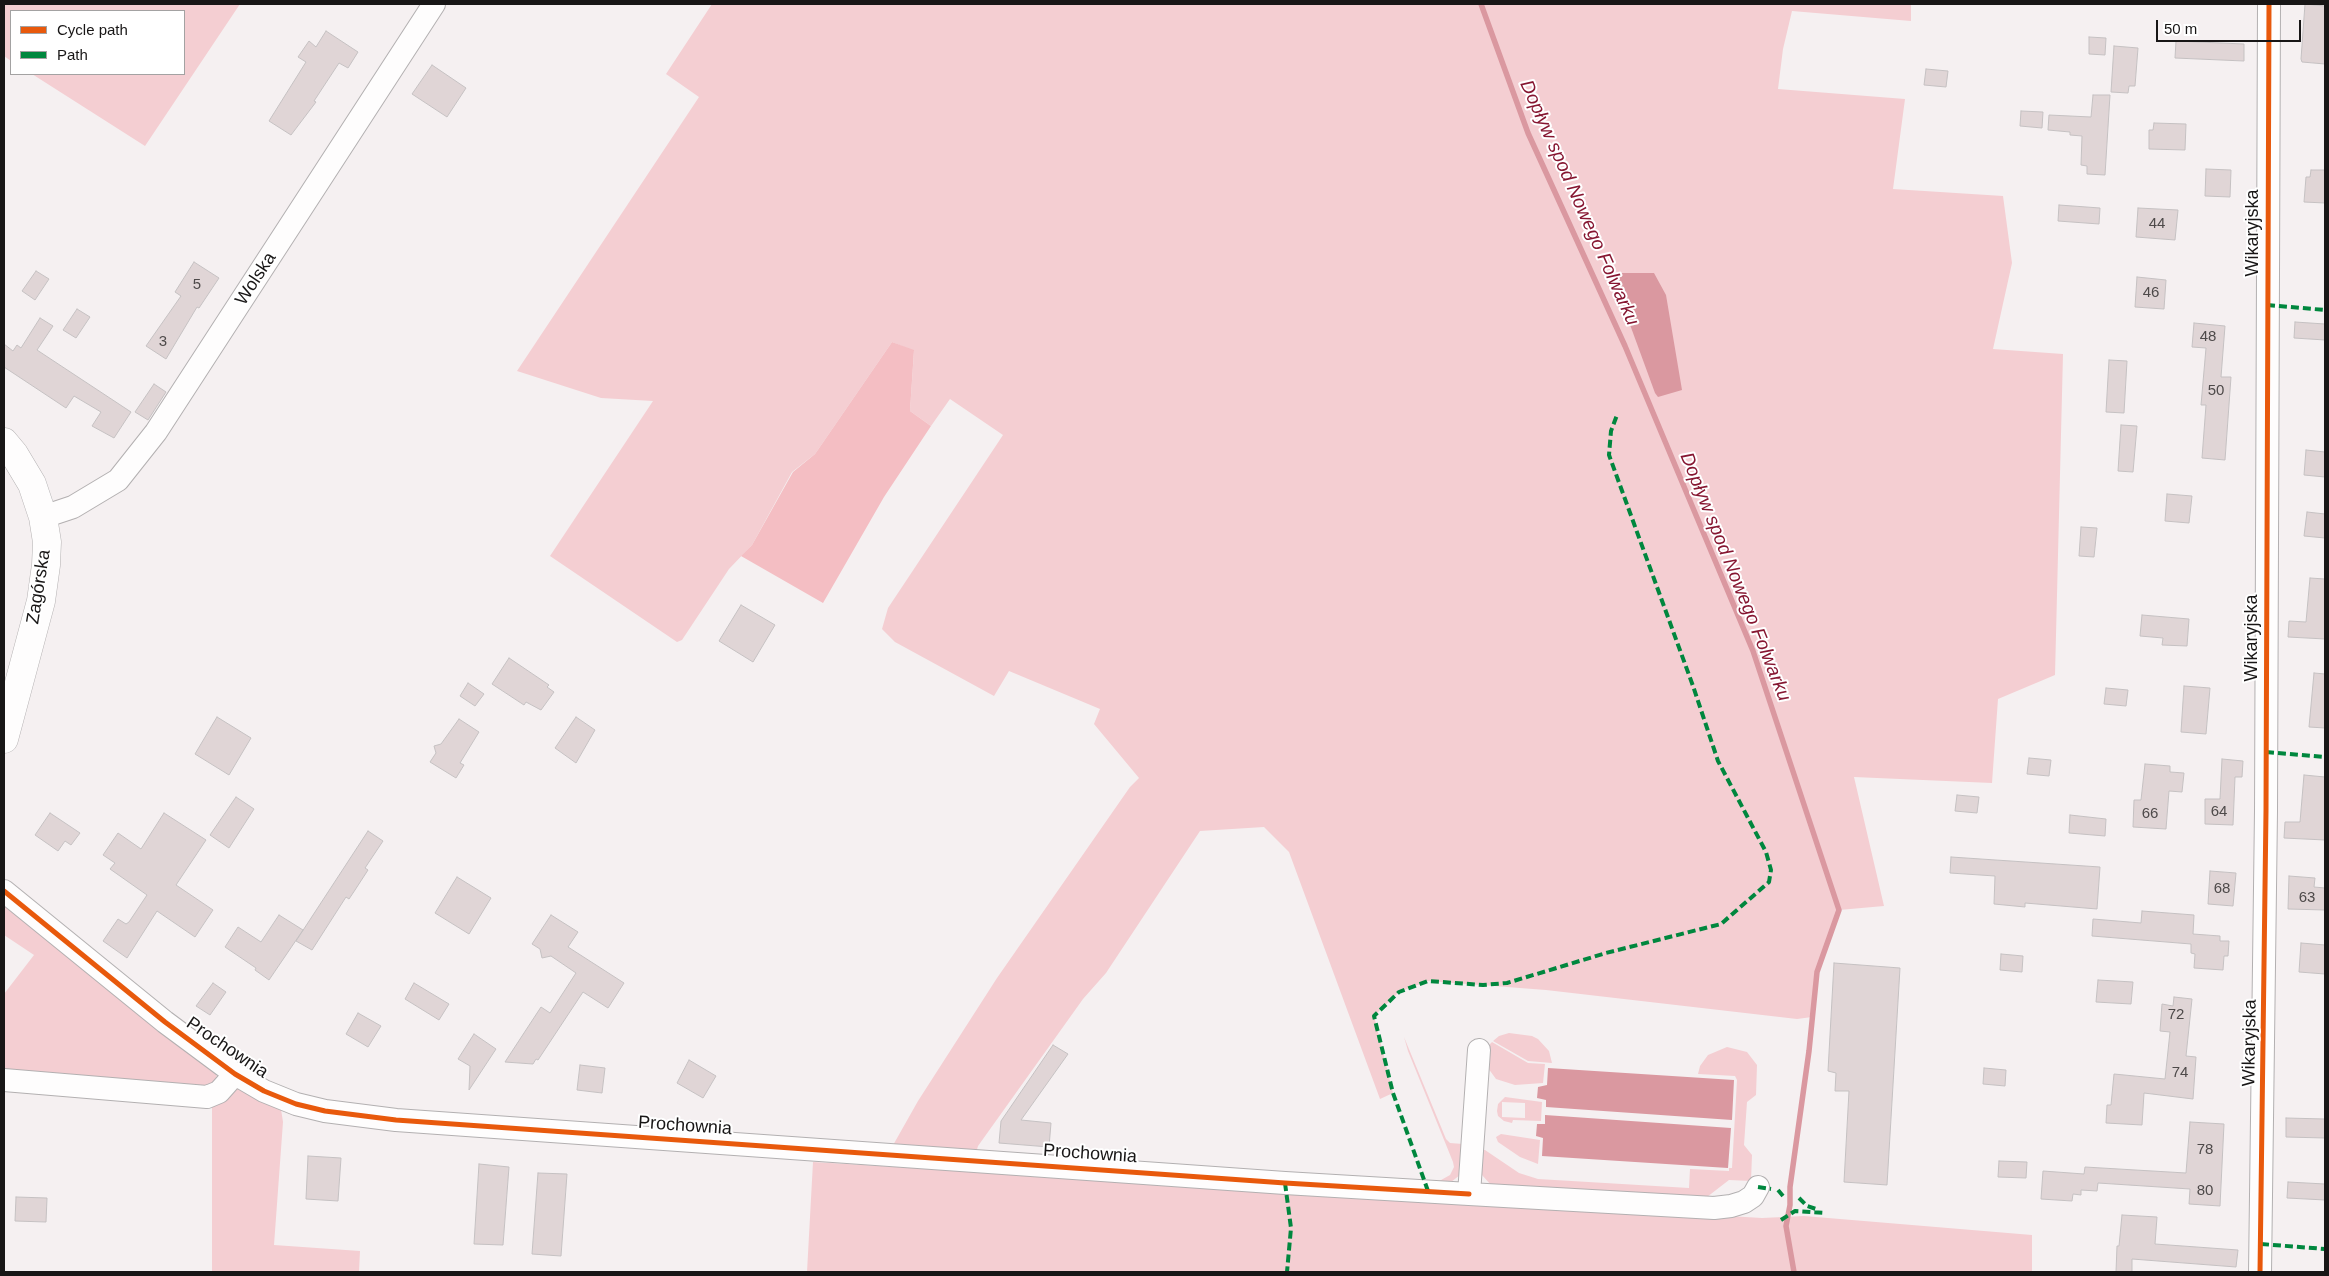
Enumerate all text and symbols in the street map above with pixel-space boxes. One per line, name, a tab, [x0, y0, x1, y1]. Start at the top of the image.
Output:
legend	[10, 10, 185, 75]
scale bar	[2159, 10, 2304, 42]
text: 50 m	[2164, 20, 2197, 37]
text: Cycle path	[57, 21, 128, 38]
text: Path	[57, 46, 88, 63]
water label: Dopływ spod Nowego Folwarku	[1514, 77, 1644, 329]
street label: Wikaryjska	[2242, 189, 2264, 277]
house number: 44	[2149, 215, 2165, 233]
street label: Wolska	[231, 249, 281, 309]
house number: 5	[193, 276, 201, 294]
house number: 46	[2143, 284, 2159, 302]
house number: 48	[2200, 328, 2216, 346]
house number: 3	[159, 333, 167, 351]
house number: 50	[2208, 382, 2224, 400]
water label: Dopływ spod Nowego Folwarku	[1675, 449, 1795, 705]
street label: Zagórska	[22, 548, 56, 626]
street label: Wikaryjska	[2241, 594, 2263, 682]
house number: 64	[2211, 803, 2227, 821]
house number: 66	[2142, 805, 2158, 823]
house number: 68	[2214, 880, 2230, 898]
house number: 63	[2299, 889, 2315, 907]
street label: Wikaryjska	[2238, 999, 2262, 1087]
house number: 72	[2168, 1006, 2184, 1024]
street label: Prochownia	[182, 1013, 272, 1083]
house number: 74	[2172, 1064, 2188, 1082]
street label: Prochownia	[637, 1112, 733, 1140]
street label: Prochownia	[1042, 1140, 1138, 1168]
house number: 78	[2197, 1141, 2213, 1159]
house number: 80	[2197, 1182, 2213, 1200]

